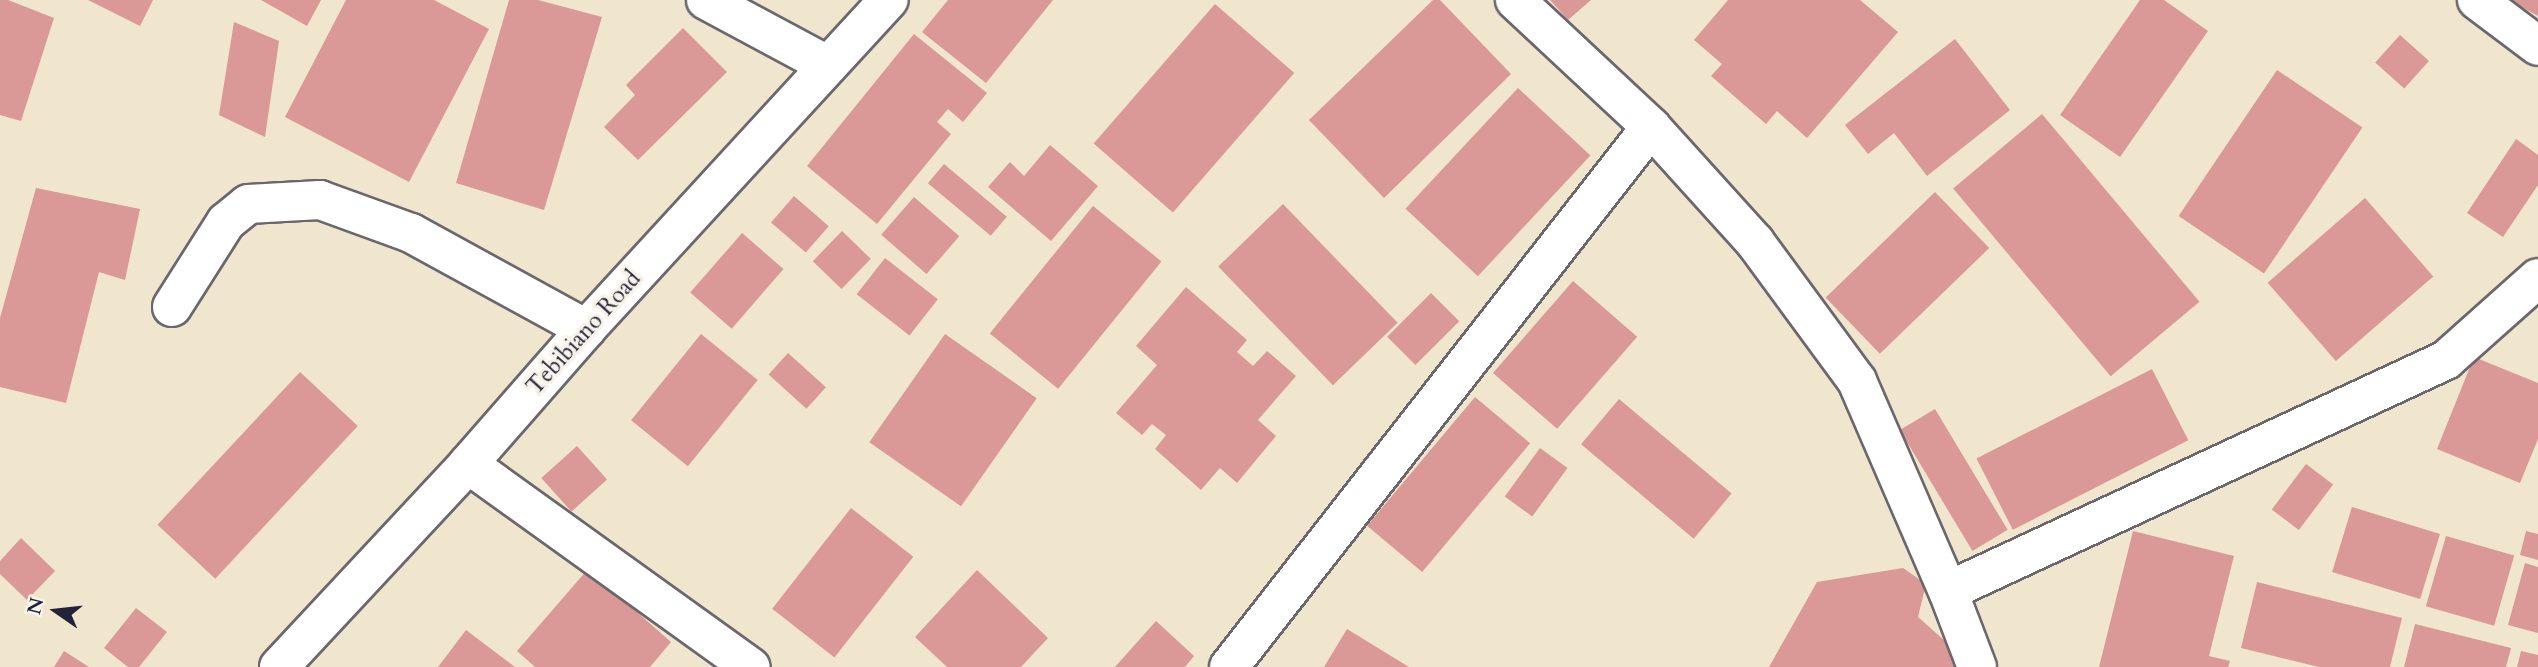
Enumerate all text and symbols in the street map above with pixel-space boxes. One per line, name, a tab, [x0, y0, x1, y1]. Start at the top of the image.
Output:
street label: Tebibiano Road	[521, 265, 647, 401]
north arrow	[21, 576, 91, 646]
text: N	[21, 595, 50, 617]

